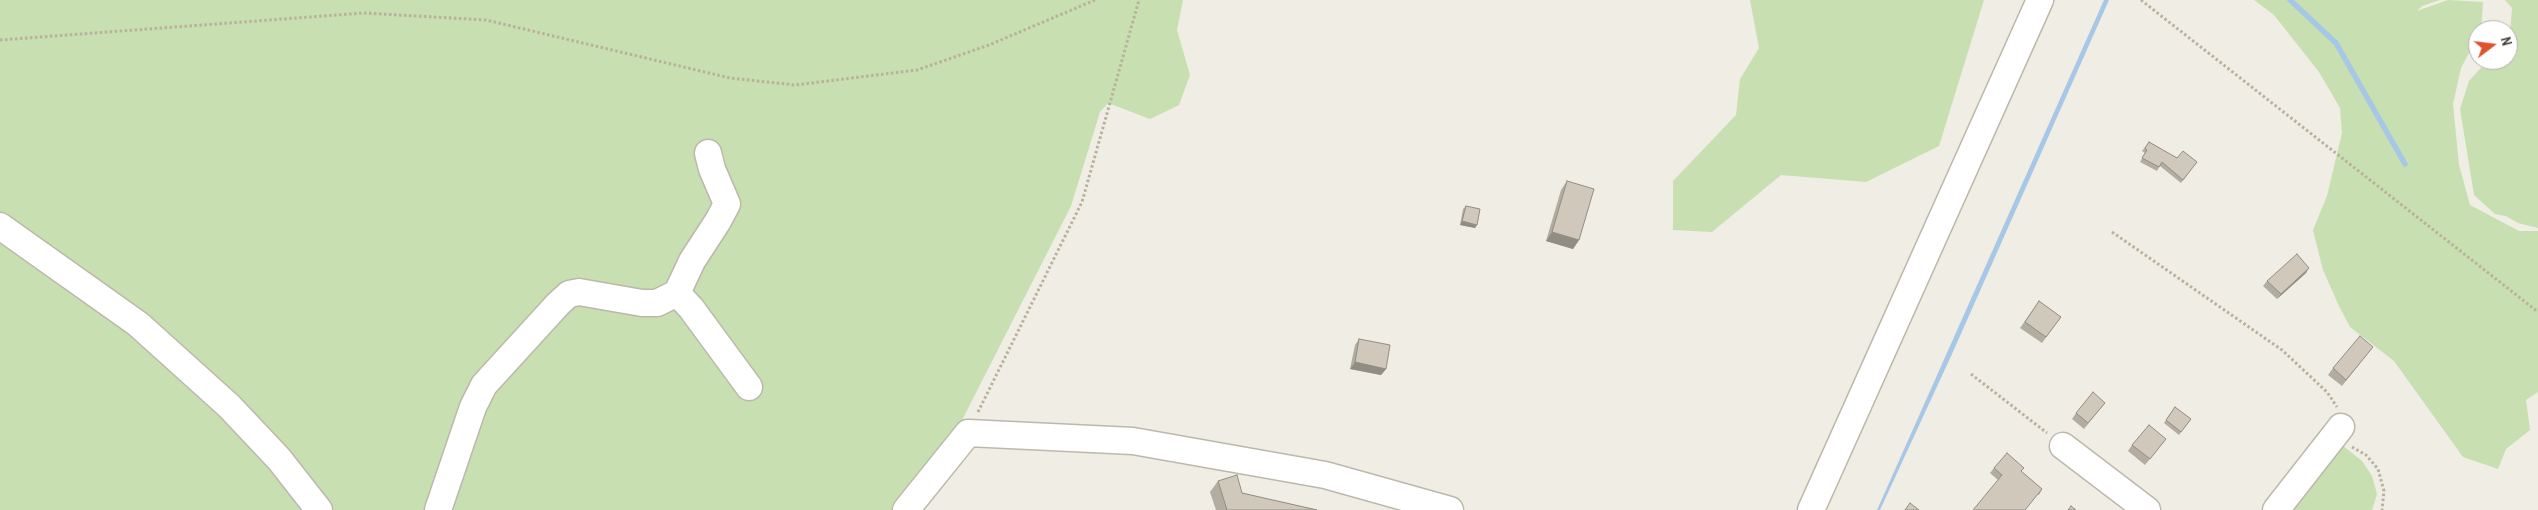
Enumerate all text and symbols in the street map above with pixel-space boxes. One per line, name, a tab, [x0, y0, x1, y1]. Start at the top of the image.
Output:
north arrow	[2468, 20, 2518, 70]
text: N	[2497, 35, 2516, 48]

